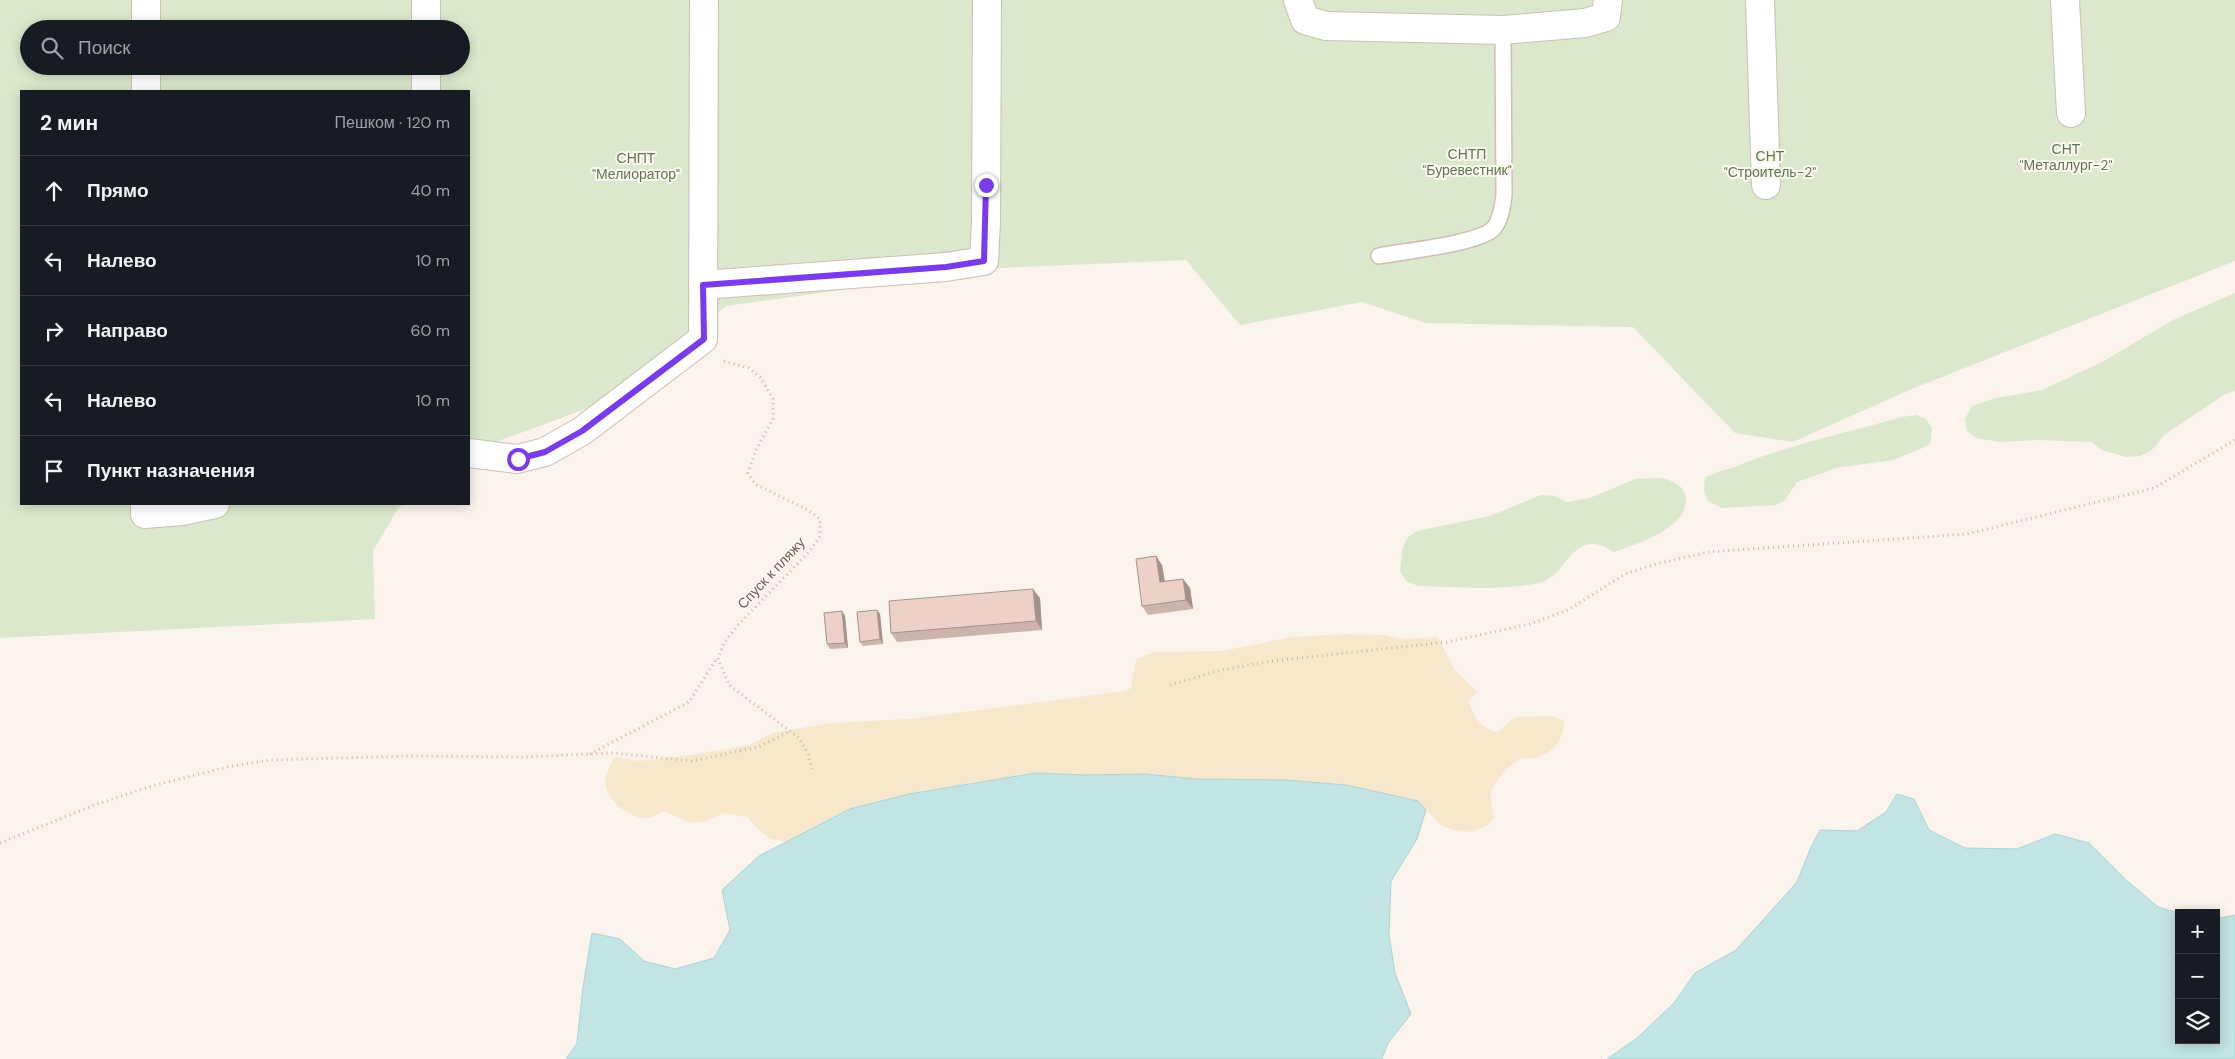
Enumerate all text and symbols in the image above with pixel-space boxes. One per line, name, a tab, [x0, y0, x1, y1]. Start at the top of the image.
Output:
search box	[20, 20, 470, 75]
icon: search	[38, 34, 66, 62]
text: Поиск	[78, 35, 131, 60]
text: 2 мин	[40, 109, 98, 137]
text: Пешком · 120 m	[335, 112, 450, 133]
park label: СНТ "Металлург-2"	[2019, 140, 2113, 174]
park label: СНТП "Буревестник"	[1422, 145, 1512, 179]
park label: СНТ "Строитель-2"	[1724, 147, 1816, 181]
park label: СНПТ "Мелиоратор"	[592, 149, 680, 183]
route end	[975, 174, 998, 197]
icon: ahead	[40, 177, 68, 205]
text: Прямо	[87, 178, 149, 203]
text: 40 m	[411, 180, 450, 201]
icon: left	[40, 247, 68, 275]
text: Налево	[87, 248, 157, 273]
text: 10 m	[416, 250, 450, 271]
icon: right	[40, 317, 68, 345]
text: Направо	[87, 318, 168, 343]
text: 60 m	[410, 320, 450, 341]
icon: left	[40, 387, 68, 415]
text: Налево	[87, 388, 157, 413]
text: 10 m	[416, 390, 450, 411]
route start	[507, 448, 530, 471]
icon: arrive	[40, 457, 68, 485]
text: Пункт назначения	[87, 458, 255, 483]
street label: Спуск к пляжу	[733, 534, 809, 612]
map controls	[2175, 909, 2220, 1044]
button: +	[2175, 909, 2220, 954]
button: −	[2175, 954, 2220, 999]
button: layers	[2175, 999, 2220, 1044]

